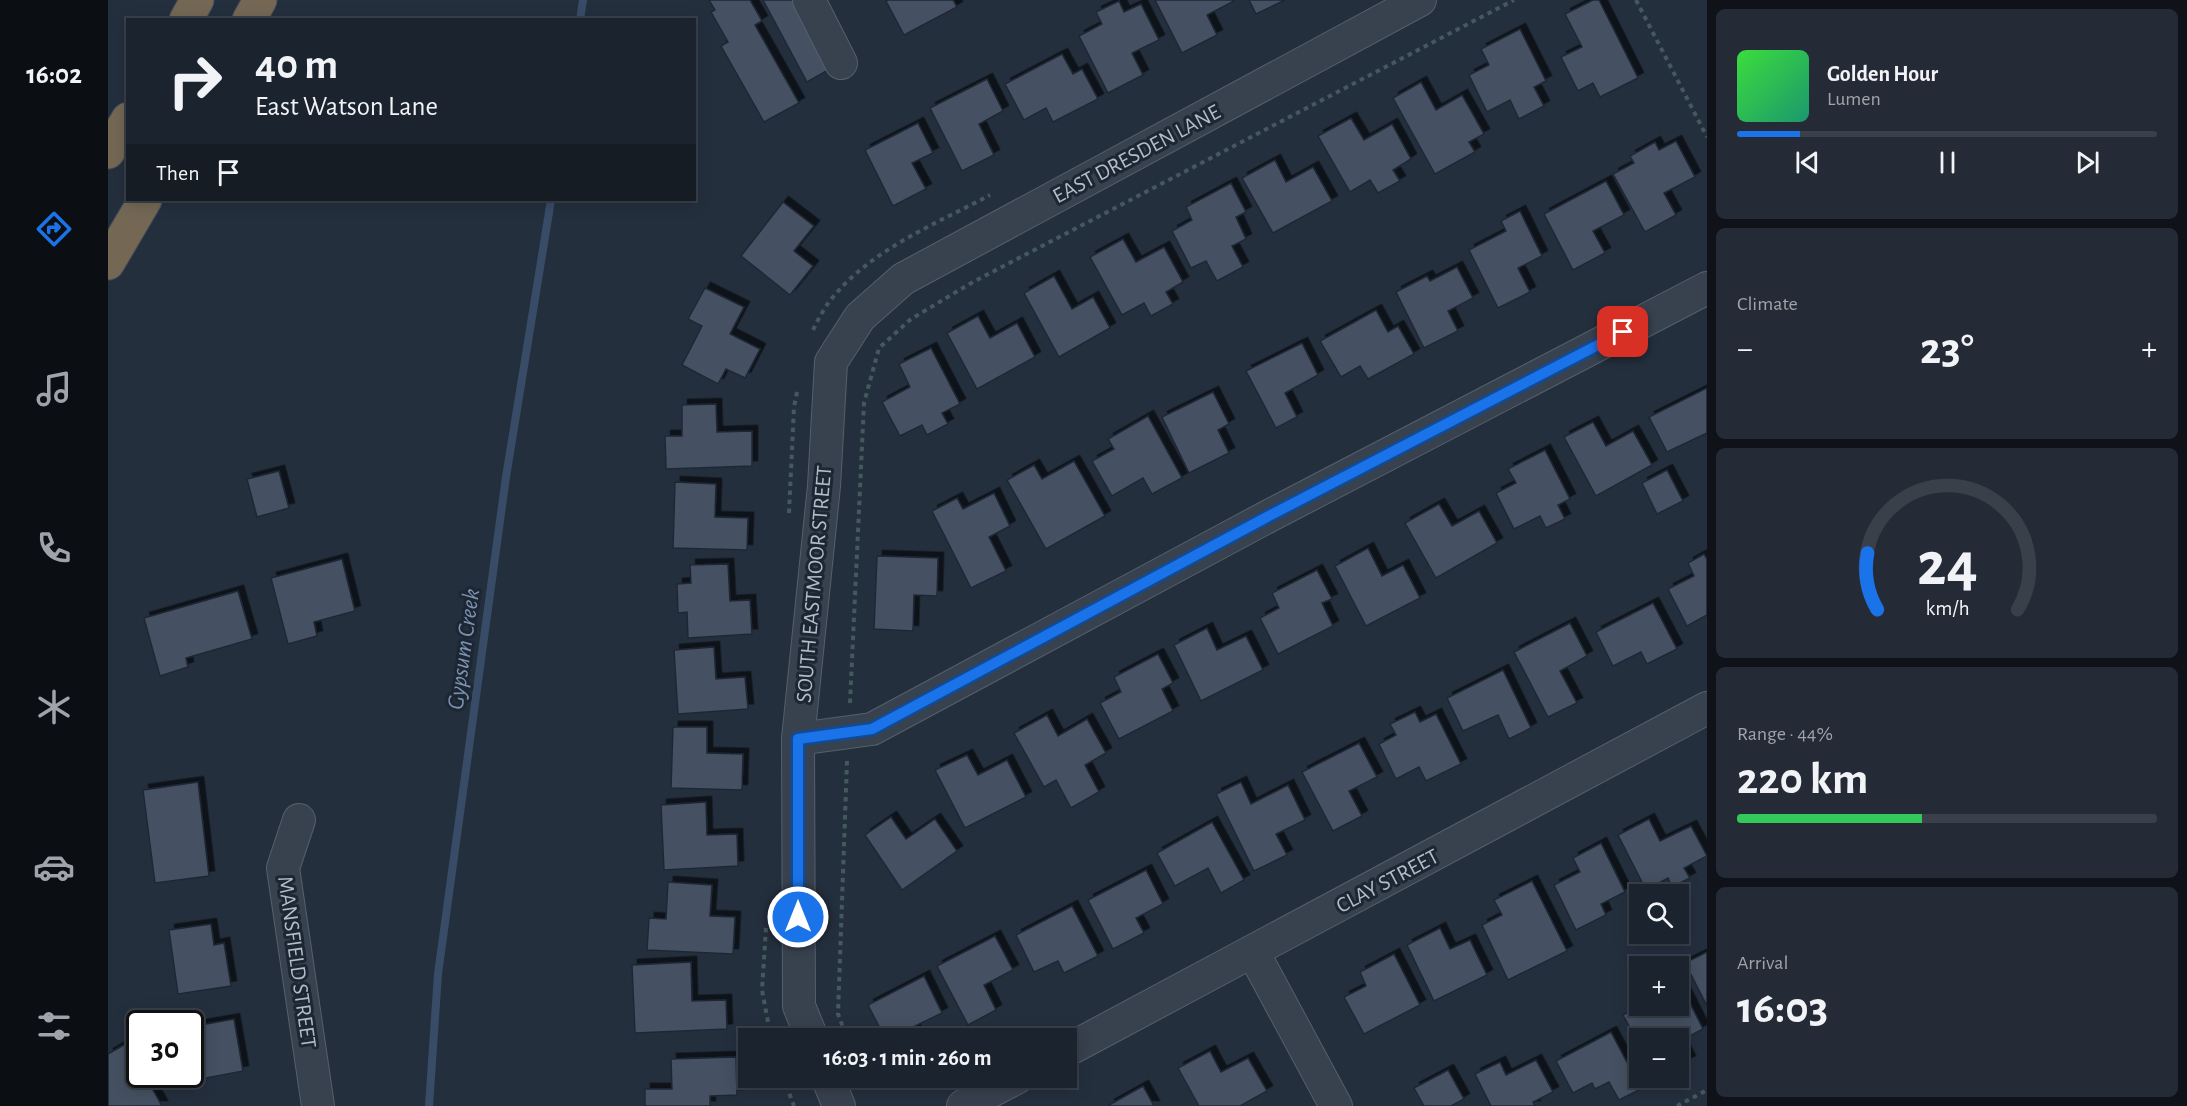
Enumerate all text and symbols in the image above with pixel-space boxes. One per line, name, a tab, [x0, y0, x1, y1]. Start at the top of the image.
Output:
icon: right	[156, 42, 234, 120]
text: 40 m	[255, 44, 338, 86]
text: 16:02	[26, 61, 82, 88]
text: Golden Hour	[1827, 63, 1938, 85]
text: Lumen	[1827, 89, 1881, 109]
text: East Watson Lane	[255, 93, 438, 120]
street label: EAST DRESDEN LANE	[1049, 100, 1224, 207]
icon: previous	[1791, 146, 1824, 179]
icon: pause	[1931, 146, 1964, 179]
icon: next	[2071, 146, 2104, 179]
icon: arrive	[212, 156, 245, 189]
text: Then	[156, 162, 200, 184]
icon: directions	[33, 208, 75, 250]
text: Climate	[1737, 294, 1798, 314]
pin	[1597, 306, 1648, 357]
icon: arrive	[1606, 315, 1639, 348]
text: 23°	[1920, 327, 1974, 372]
text: −	[1737, 333, 1753, 366]
text: +	[2141, 333, 2157, 366]
icon: music	[33, 368, 75, 410]
street label: SOUTH EASTMOOR STREET	[793, 464, 835, 704]
icon: phone	[33, 527, 75, 569]
text: 24	[1917, 534, 1977, 596]
water label: Gypsum Creek	[444, 587, 484, 711]
text: km/h	[1925, 598, 1969, 619]
icon: climate	[33, 686, 75, 728]
text: Range · 44%	[1737, 724, 1833, 744]
text: 220 km	[1737, 757, 1868, 802]
street label: CLAY STREET	[1333, 845, 1442, 917]
icon: car	[33, 846, 75, 888]
street label: MANSFIELD STREET	[274, 875, 320, 1050]
map controls	[1629, 884, 1689, 1088]
button: search	[1629, 884, 1689, 944]
position arrow	[766, 885, 830, 949]
text: Arrival	[1737, 953, 1788, 973]
button: +	[1629, 956, 1689, 1016]
text: 16:03	[1737, 986, 1828, 1031]
icon: filters	[33, 1005, 75, 1047]
speed limit sign: 30	[126, 1010, 204, 1088]
button: −	[1629, 1028, 1689, 1088]
text: 16:03 · 1 min · 260 m	[824, 1047, 991, 1069]

